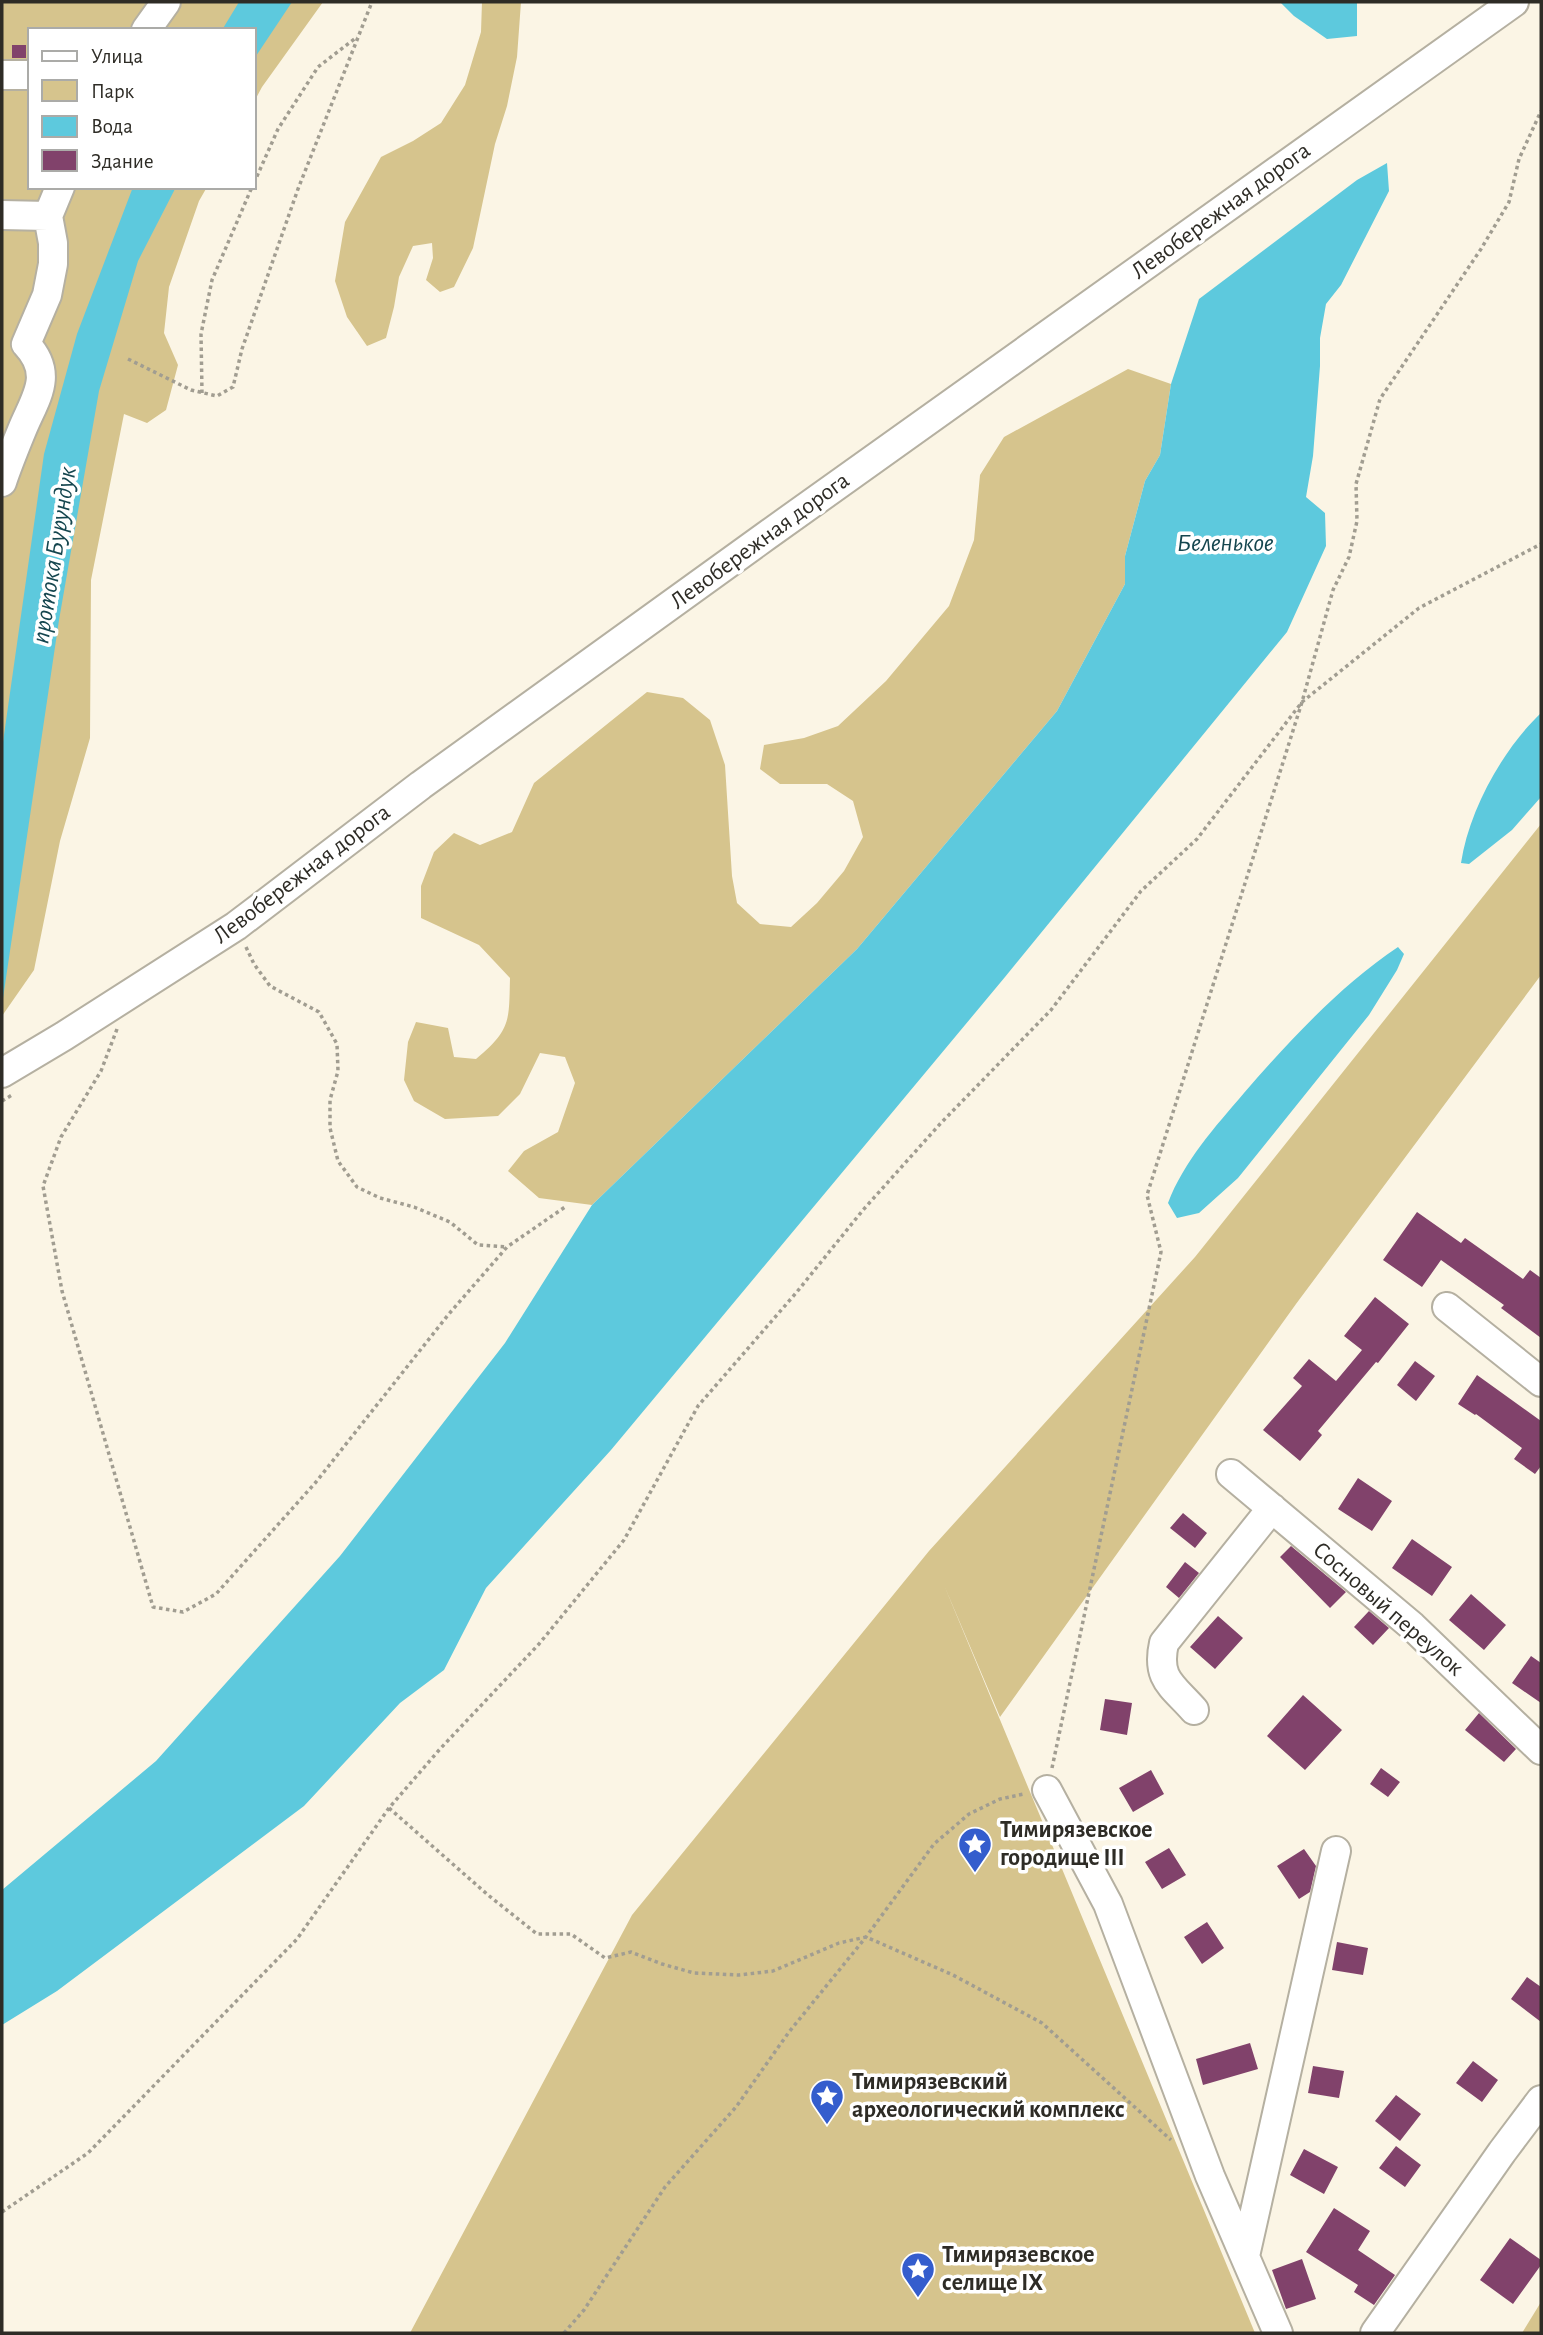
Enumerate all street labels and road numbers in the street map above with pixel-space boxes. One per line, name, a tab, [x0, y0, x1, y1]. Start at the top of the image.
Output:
street label: Левобережная дорога	[1127, 138, 1315, 284]
street label: Левобережная дорога	[666, 468, 854, 614]
street label: Левобережная дорога	[209, 800, 395, 948]
street label: Сосновый переулок	[1308, 1537, 1468, 1681]

